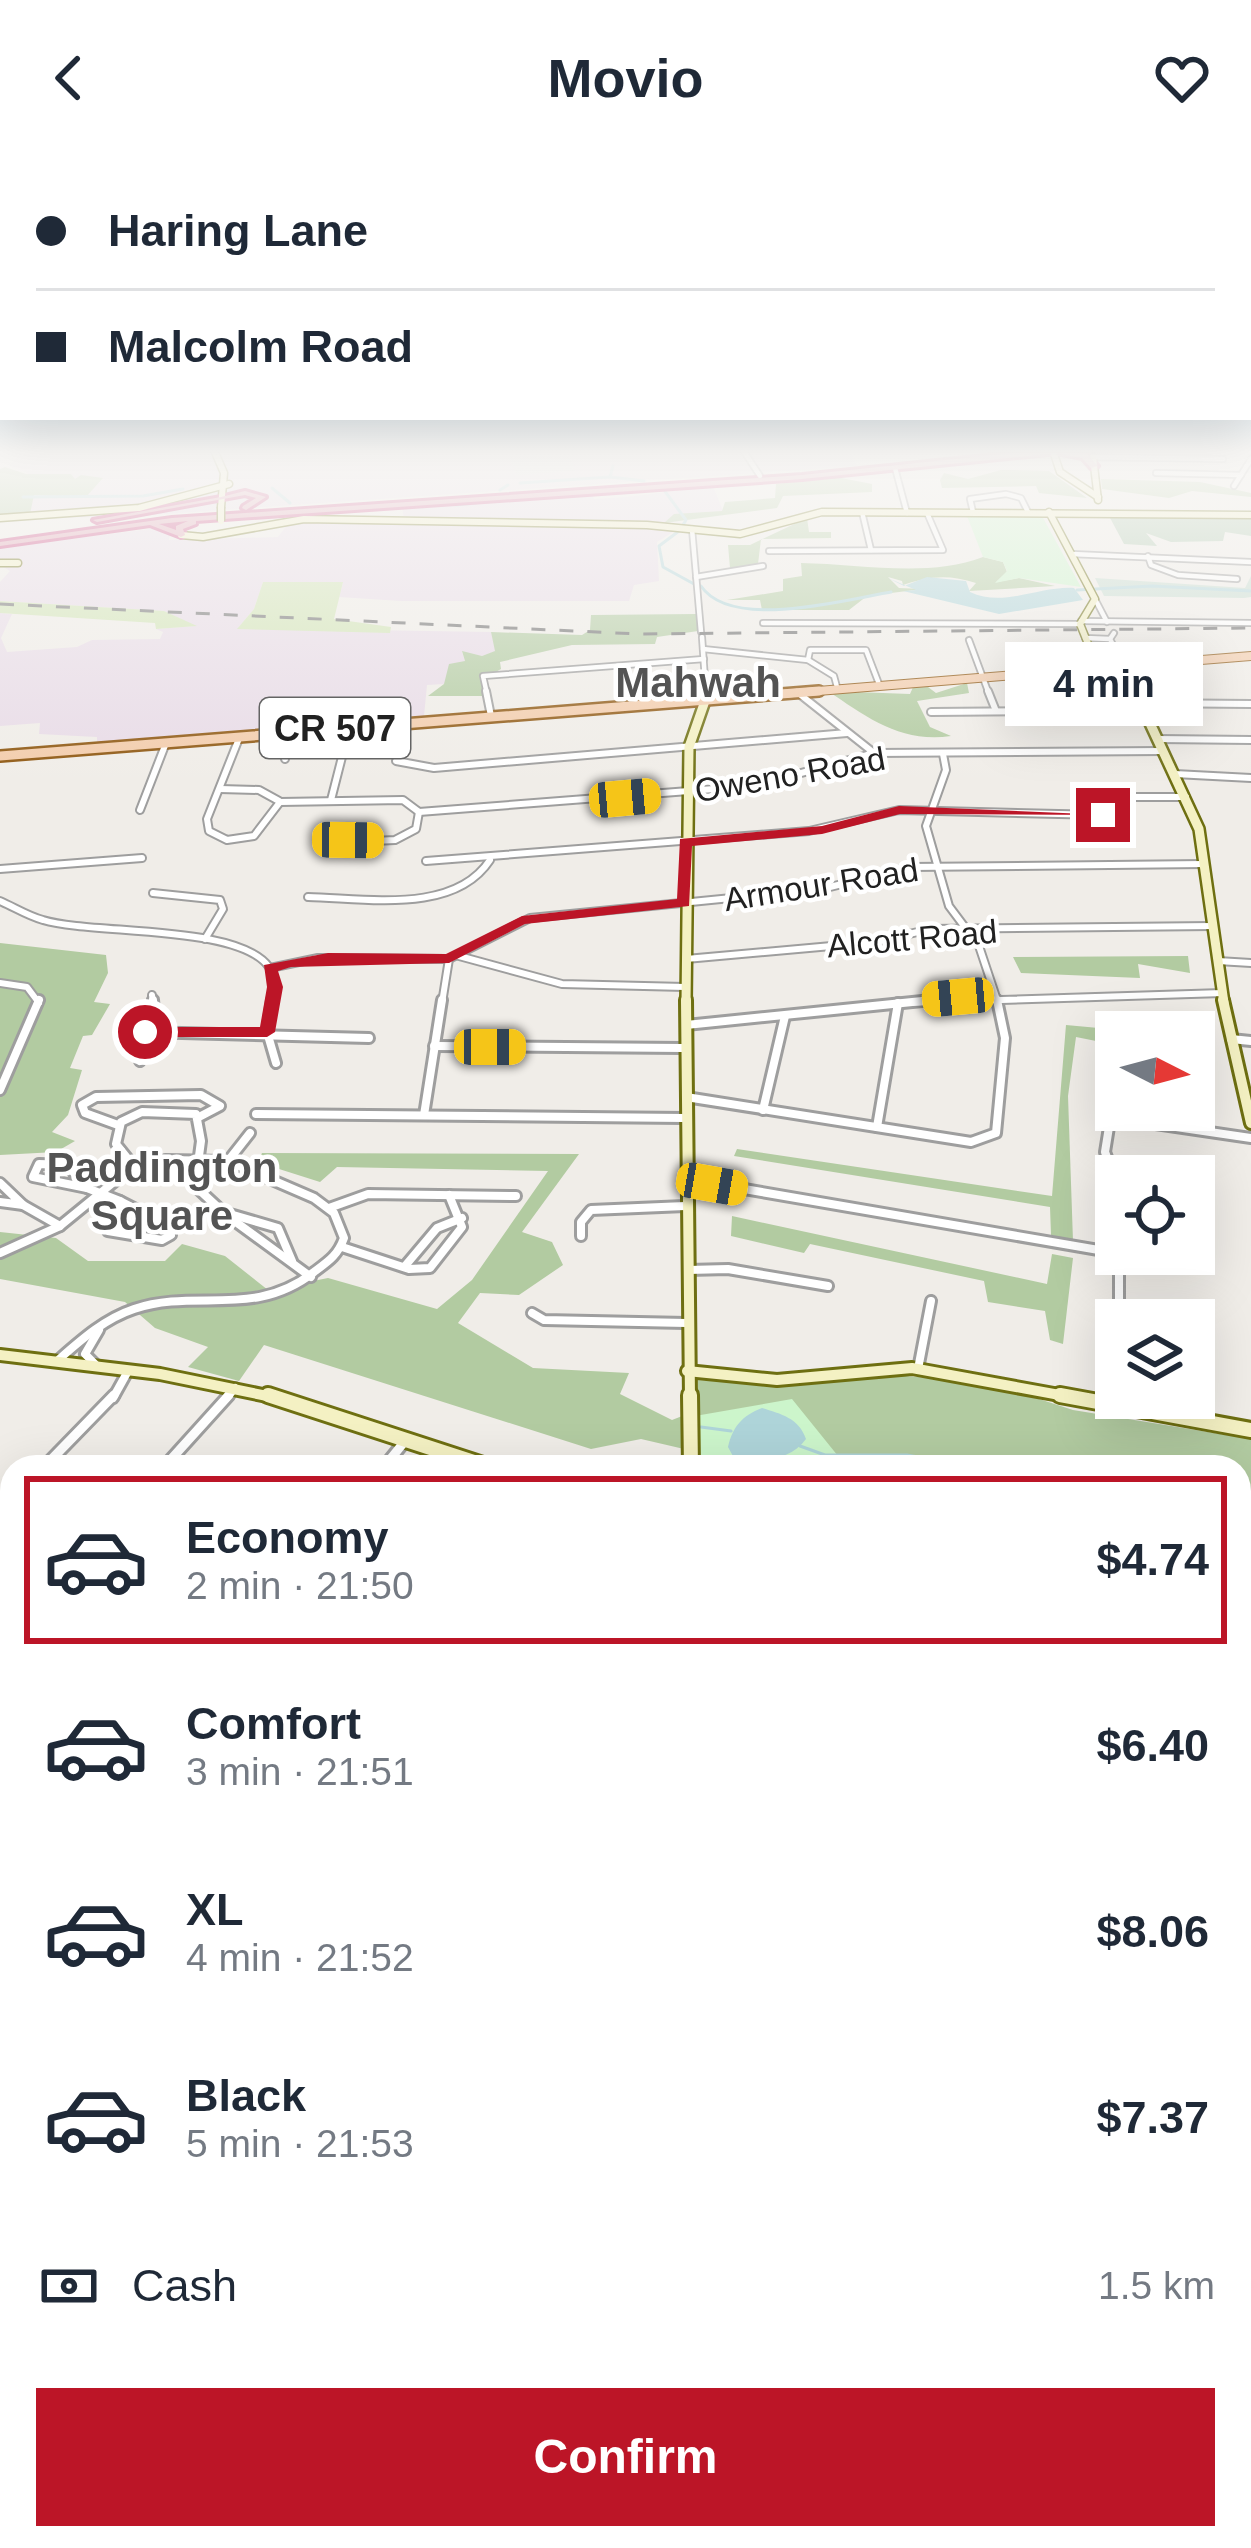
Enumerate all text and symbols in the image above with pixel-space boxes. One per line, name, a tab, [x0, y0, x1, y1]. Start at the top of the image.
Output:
icon: back	[36, 45, 102, 111]
icon: heart	[1149, 45, 1215, 111]
text: Movio	[548, 48, 704, 108]
text: Haring Lane	[108, 205, 368, 256]
text: Malcolm Road	[108, 321, 413, 372]
callout: 4 min	[1004, 641, 1202, 725]
district label: Mahwah	[615, 659, 781, 706]
text: 4 min	[1053, 662, 1155, 705]
road number: CR 507	[260, 698, 410, 758]
street label: Oweno Road	[692, 740, 888, 809]
car	[588, 777, 662, 819]
route end	[1076, 788, 1130, 842]
car	[312, 821, 384, 859]
street label: Armour Road	[721, 851, 921, 918]
street label: Alcott Road	[825, 913, 999, 964]
car	[921, 976, 995, 1018]
route start	[118, 1005, 172, 1059]
north arrow	[1095, 1011, 1215, 1131]
map controls	[1095, 1011, 1215, 1419]
car	[454, 1029, 526, 1065]
district label: Paddington Square	[47, 1144, 277, 1239]
button: locate	[1095, 1155, 1215, 1275]
car	[673, 1160, 751, 1208]
button: layers	[1095, 1299, 1215, 1419]
icon: car	[42, 1506, 150, 1614]
text: Economy	[186, 1512, 389, 1563]
text: $4.74	[1096, 1534, 1209, 1585]
text: 2 min · 21:50	[186, 1564, 414, 1607]
icon: car	[42, 1692, 150, 1800]
text: Comfort	[186, 1698, 361, 1749]
text: $6.40	[1096, 1720, 1209, 1771]
text: 3 min · 21:51	[186, 1750, 414, 1793]
icon: car	[42, 1878, 150, 1986]
text: XL	[186, 1884, 244, 1935]
text: $8.06	[1096, 1906, 1209, 1957]
text: 4 min · 21:52	[186, 1936, 414, 1979]
icon: car	[42, 2064, 150, 2172]
text: Black	[186, 2070, 306, 2121]
text: $7.37	[1096, 2092, 1209, 2143]
text: 5 min · 21:53	[186, 2122, 414, 2165]
icon: cash	[36, 2253, 102, 2319]
text: Cash	[132, 2260, 237, 2311]
text: 1.5 km	[1098, 2264, 1215, 2307]
button: Confirm	[36, 2388, 1215, 2526]

